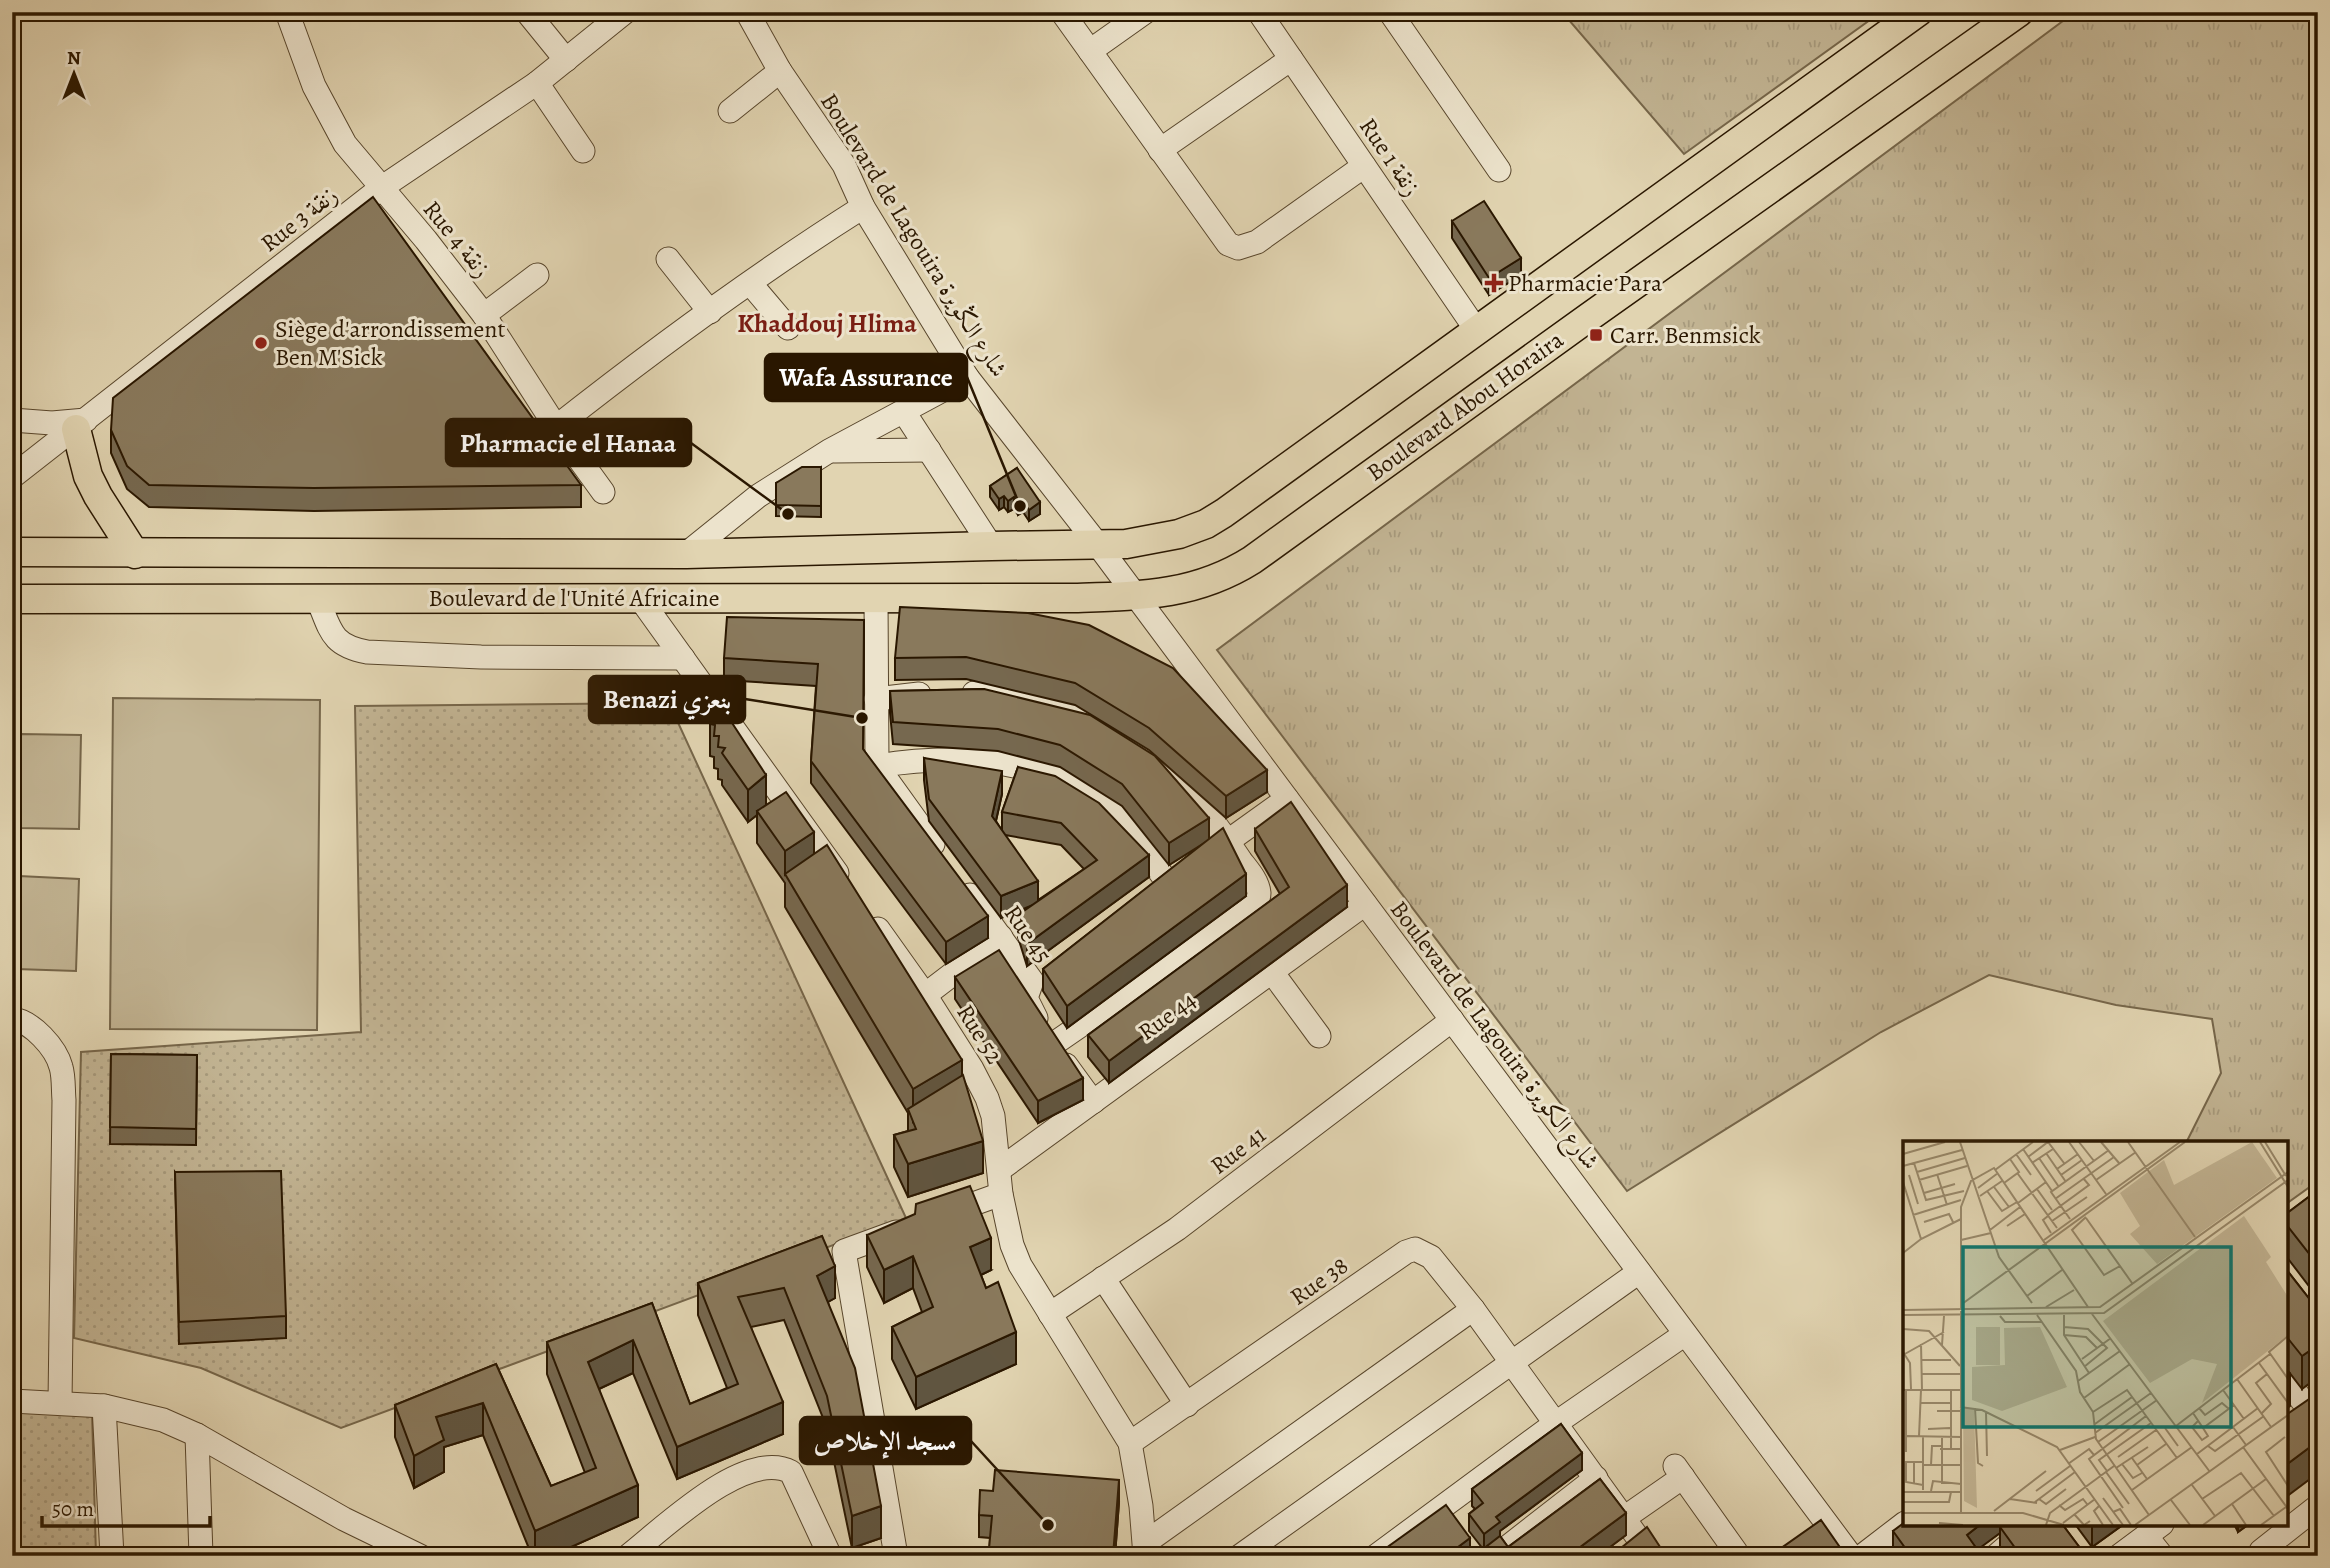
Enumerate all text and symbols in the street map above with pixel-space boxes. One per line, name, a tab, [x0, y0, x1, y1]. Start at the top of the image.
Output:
north arrow	[38, 38, 108, 108]
text: N	[67, 45, 81, 71]
street label: Boulevard de Lagouira شارع الڭويرة	[810, 87, 1015, 385]
street label: Rue 1 زنقة	[1352, 112, 1428, 202]
street label: Rue 3 زنقة	[254, 179, 344, 259]
street label: Rue 4 زنقة	[416, 194, 498, 284]
place label: Pharmacie Para	[1508, 267, 1663, 299]
marker: Pharmacie Para	[1486, 275, 1502, 291]
district label: Khaddouj Hlima	[737, 306, 917, 341]
place label: Siège d'arrondissement Ben M'Sick	[275, 313, 505, 373]
place label: Carr. Benmsick	[1610, 319, 1761, 351]
street label: Boulevard Abou Horaira	[1360, 323, 1570, 488]
marker: Carr. Benmsick	[1588, 327, 1604, 343]
marker: Siège d'arrondissement Ben M'Sick	[253, 335, 269, 351]
callout: Wafa Assurance	[765, 354, 967, 401]
text: Wafa Assurance	[778, 360, 953, 395]
callout: Pharmacie el Hanaa	[446, 419, 691, 466]
text: Pharmacie el Hanaa	[460, 426, 677, 461]
street label: Boulevard de l'Unité Africaine	[428, 582, 720, 614]
callout: Benazi بنعزي	[589, 676, 745, 723]
text: Benazi بنعزي	[603, 682, 731, 721]
street label: Boulevard de Lagouira شارع الكويرة	[1380, 894, 1607, 1178]
street label: Rue 45	[997, 899, 1059, 969]
street label: Rue 44	[1132, 984, 1202, 1048]
street label: Rue 52	[949, 998, 1011, 1070]
street label: Rue 41	[1204, 1119, 1272, 1181]
inset map	[1903, 1141, 2288, 1526]
street label: Rue 38	[1284, 1250, 1354, 1312]
callout: مسجد الإخلاص	[800, 1417, 971, 1464]
text: مسجد الإخلاص	[813, 1424, 957, 1459]
scale bar	[42, 1484, 210, 1528]
text: 50 m	[52, 1495, 94, 1523]

